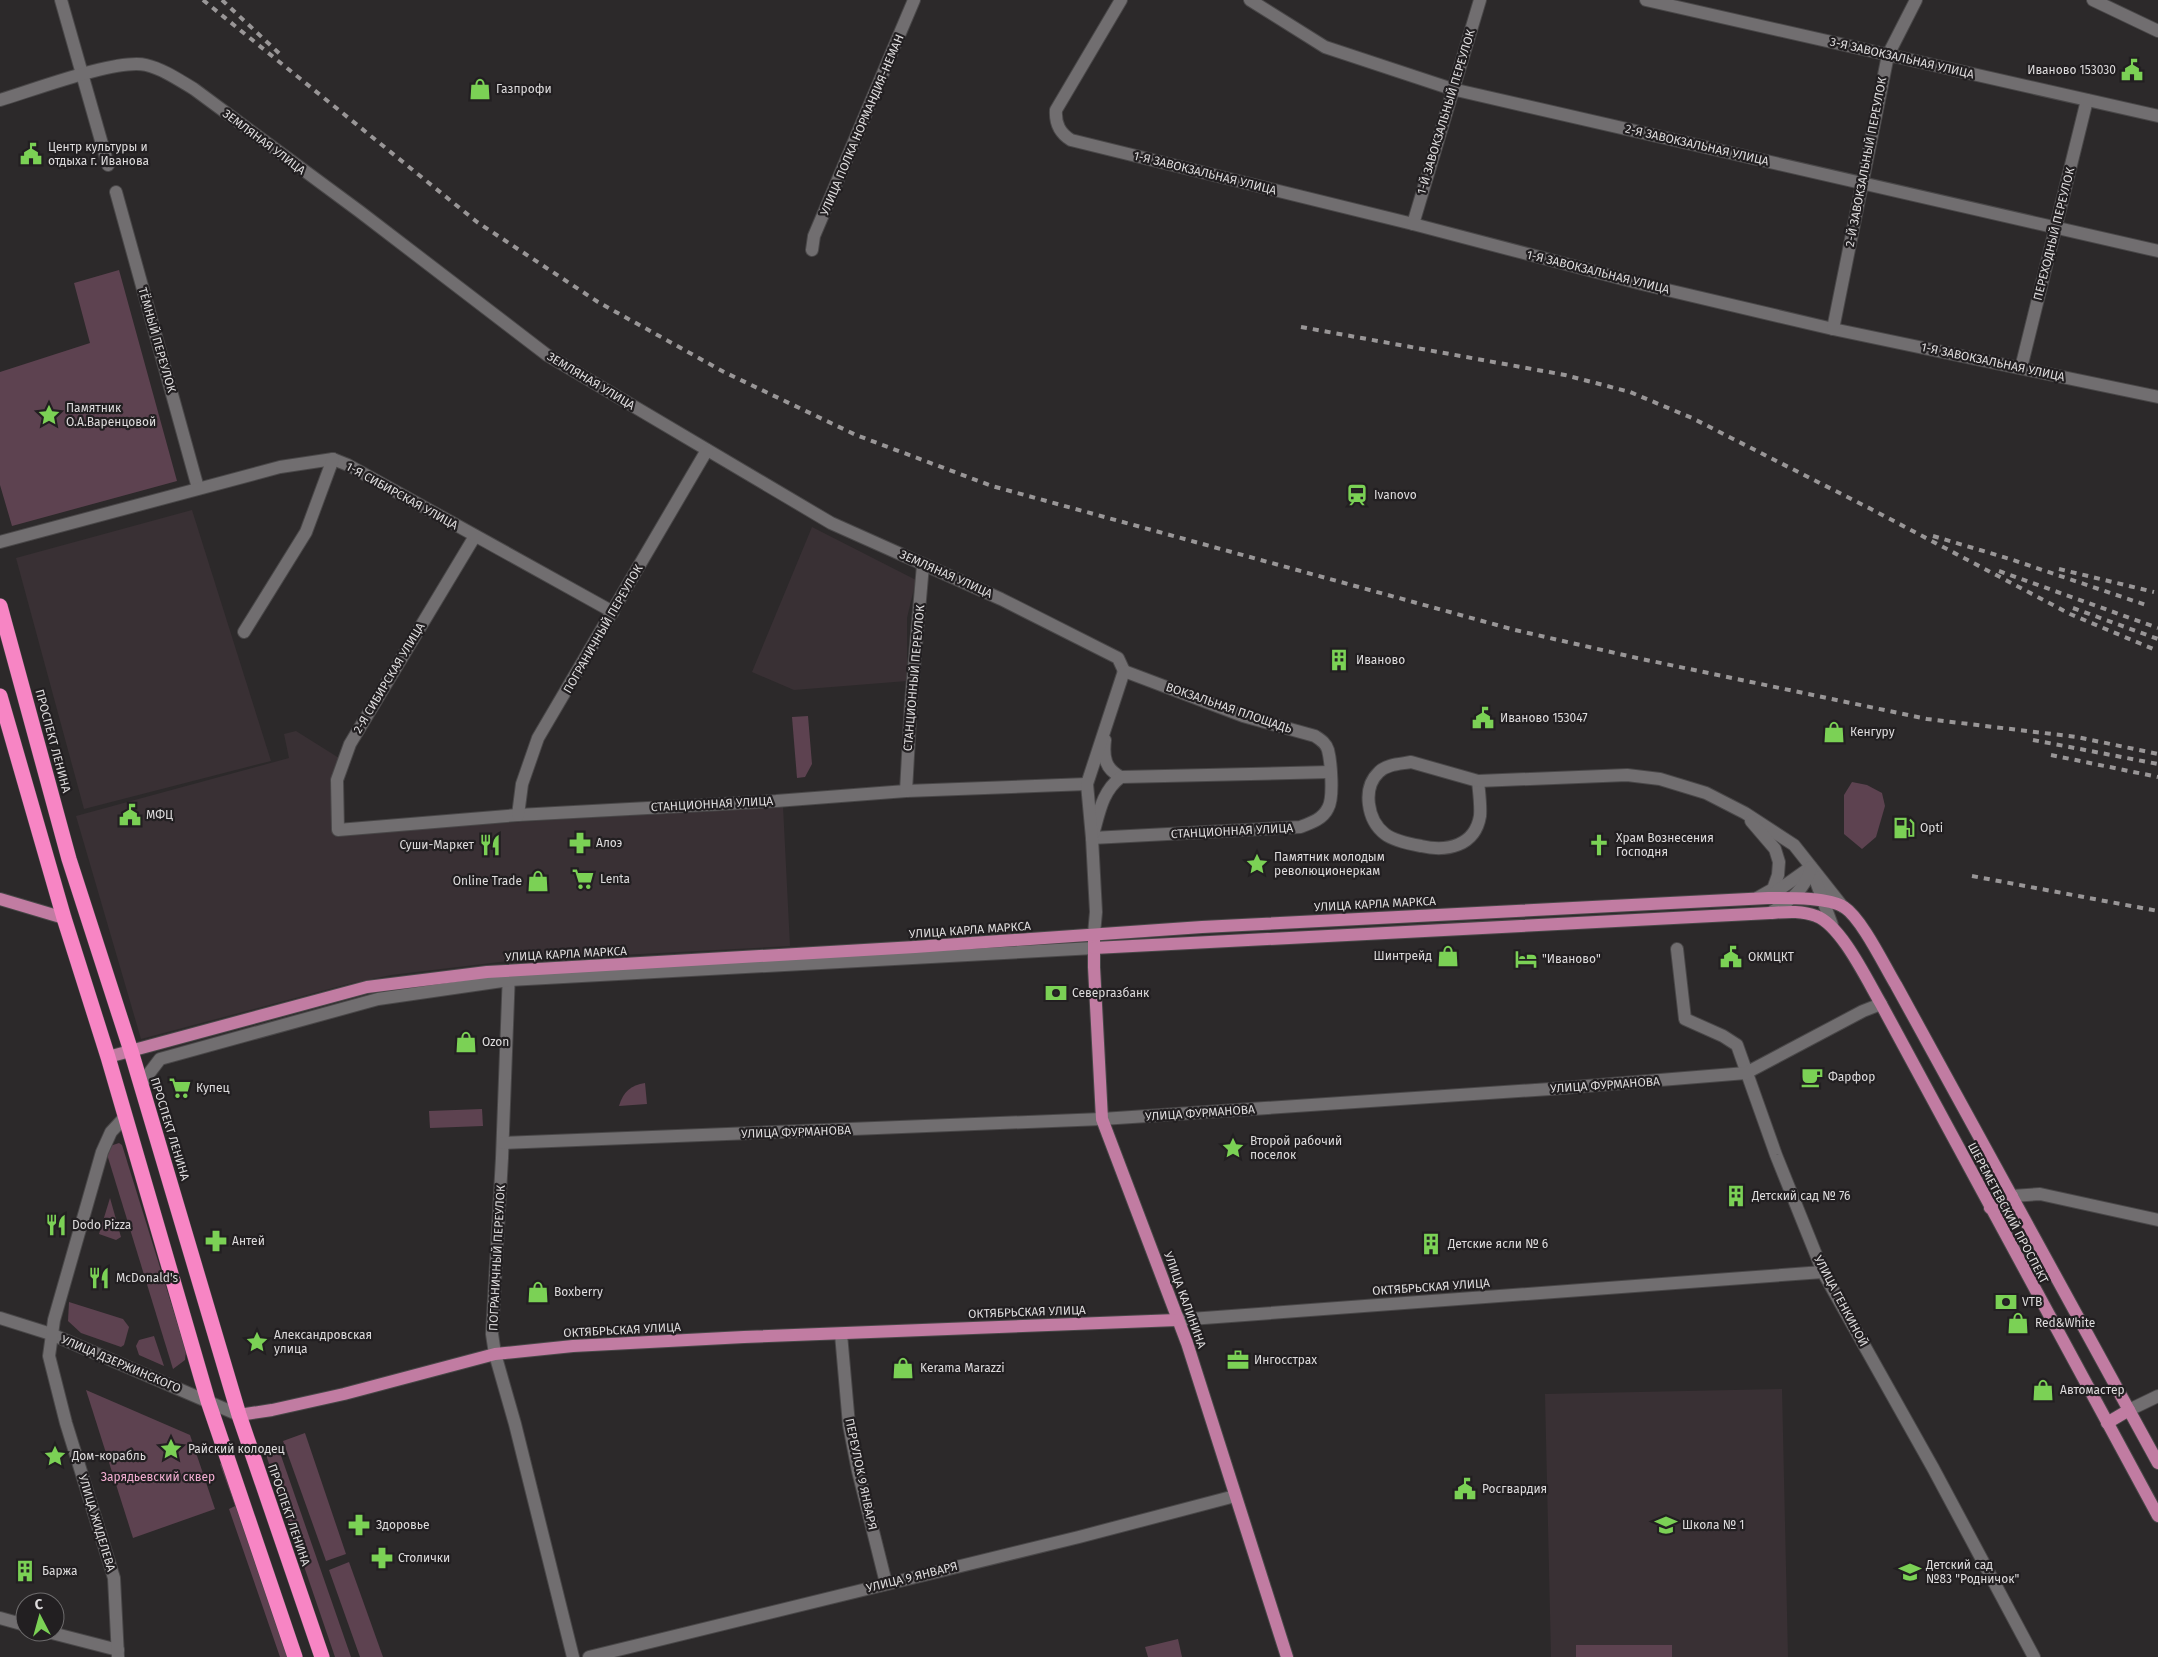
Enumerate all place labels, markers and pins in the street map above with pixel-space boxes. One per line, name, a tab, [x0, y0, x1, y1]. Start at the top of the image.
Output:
public building icon: Иваново 153030	[2119, 57, 2145, 83]
place label: Иваново 153030	[2027, 63, 2116, 77]
shop icon: Газпрофи	[467, 76, 493, 102]
place label: Газпрофи	[496, 82, 552, 96]
place label: Центр культуры и отдыха г. Иванова	[48, 140, 149, 168]
public building icon: Центр культуры и отдыха г. Иванова	[18, 141, 44, 167]
place label: Памятник О.А.Варенцовой	[66, 401, 156, 429]
place icon: Памятник О.А.Варенцовой	[36, 402, 62, 428]
station icon: Ivanovo	[1344, 482, 1370, 508]
place label: Ivanovo	[1374, 488, 1417, 502]
building icon: Иваново	[1326, 647, 1352, 673]
place label: Иваново	[1356, 653, 1405, 667]
public building icon: Иваново 153047	[1470, 705, 1496, 731]
place label: Иваново 153047	[1500, 711, 1588, 725]
shop icon: Кенгуру	[1821, 719, 1847, 745]
place label: Кенгуру	[1850, 725, 1895, 739]
public building icon: МФЦ	[117, 802, 143, 828]
place label: МФЦ	[146, 808, 173, 822]
fuel station icon: Opti	[1891, 815, 1917, 841]
place label: Opti	[1920, 821, 1943, 835]
pharmacy icon: Алоэ	[567, 830, 593, 856]
place label: Храм Вознесения Господня	[1616, 831, 1714, 859]
restaurant icon: Суши-Маркет	[477, 832, 503, 858]
church icon: Храм Вознесения Господня	[1586, 832, 1612, 858]
place label: Алоэ	[596, 836, 622, 850]
place label: Суши-Маркет	[400, 838, 475, 852]
place label: Памятник молодым революционеркам	[1274, 850, 1385, 878]
place icon: Памятник молодым революционеркам	[1244, 851, 1270, 877]
supermarket icon: Lenta	[570, 866, 596, 892]
shop icon: Online Trade	[525, 868, 551, 894]
place label: Lenta	[600, 872, 630, 886]
place label: Online Trade	[453, 874, 522, 888]
shop icon: Шинтрейд	[1435, 943, 1461, 969]
public building icon: ОКМЦКТ	[1718, 944, 1744, 970]
hotel icon: "Иваново"	[1513, 946, 1539, 972]
place label: Шинтрейд	[1374, 949, 1432, 963]
place label: ОКМЦКТ	[1748, 950, 1795, 964]
place label: "Иваново"	[1542, 952, 1601, 966]
bank icon: Севергазбанк	[1043, 980, 1069, 1006]
place label: Севергазбанк	[1072, 986, 1150, 1000]
shop icon: Ozon	[453, 1029, 479, 1055]
place label: Ozon	[482, 1035, 509, 1049]
cafe icon: Фарфор	[1799, 1064, 1825, 1090]
place label: Фарфор	[1828, 1070, 1875, 1084]
supermarket icon: Купец	[167, 1075, 193, 1101]
place label: Купец	[196, 1081, 230, 1095]
place label: Второй рабочий поселок	[1250, 1134, 1342, 1162]
place icon: Второй рабочий поселок	[1220, 1135, 1246, 1161]
building icon: Детский сад № 76	[1723, 1183, 1749, 1209]
place label: Детский сад № 76	[1751, 1189, 1850, 1203]
restaurant icon: Dodo Pizza	[43, 1212, 69, 1238]
place label: Dodo Pizza	[72, 1218, 131, 1232]
pharmacy icon: Антей	[203, 1228, 229, 1254]
building icon: Детские ясли № 6	[1418, 1231, 1444, 1257]
place label: Антей	[232, 1234, 265, 1248]
place label: Детские ясли № 6	[1447, 1237, 1548, 1251]
restaurant icon: McDonald's	[86, 1265, 112, 1291]
place label: McDonald's	[116, 1271, 178, 1285]
shop icon: Boxberry	[525, 1279, 551, 1305]
place label: Boxberry	[554, 1285, 603, 1299]
bank icon: VTB	[1993, 1289, 2019, 1315]
place label: VTB	[2022, 1295, 2042, 1309]
shop icon: Red&White	[2005, 1310, 2031, 1336]
place label: Red&White	[2035, 1316, 2095, 1330]
place label: Александровская улица	[274, 1328, 372, 1356]
place icon: Александровская улица	[244, 1329, 270, 1355]
office icon: Ингосстрах	[1225, 1347, 1251, 1373]
place label: Ингосстрах	[1254, 1353, 1317, 1367]
shop icon: Kerama Marazzi	[890, 1355, 916, 1381]
place label: Kerama Marazzi	[920, 1361, 1005, 1375]
shop icon: Автомастер	[2030, 1377, 2056, 1403]
place label: Автомастер	[2060, 1383, 2125, 1397]
place icon: Райский колодец	[158, 1436, 184, 1462]
place label: Райский колодец	[188, 1442, 285, 1456]
place icon: Дом-корабль	[42, 1443, 68, 1469]
place label: Дом-корабль	[71, 1449, 146, 1463]
public building icon: Росгвардия	[1452, 1476, 1478, 1502]
place label: Росгвардия	[1482, 1482, 1547, 1496]
pharmacy icon: Здоровье	[346, 1512, 372, 1538]
school or university icon: Школа № 1	[1653, 1512, 1679, 1538]
place label: Здоровье	[376, 1518, 430, 1532]
place label: Школа № 1	[1682, 1518, 1745, 1532]
pharmacy icon: Столички	[369, 1545, 395, 1571]
place label: Столички	[398, 1551, 450, 1565]
building icon: Баржа	[12, 1558, 38, 1584]
place label: Детский сад №83 "Родничок"	[1925, 1558, 2019, 1586]
school or university icon: Детский сад №83 "Родничок"	[1897, 1559, 1923, 1585]
place label: Баржа	[42, 1564, 77, 1578]

